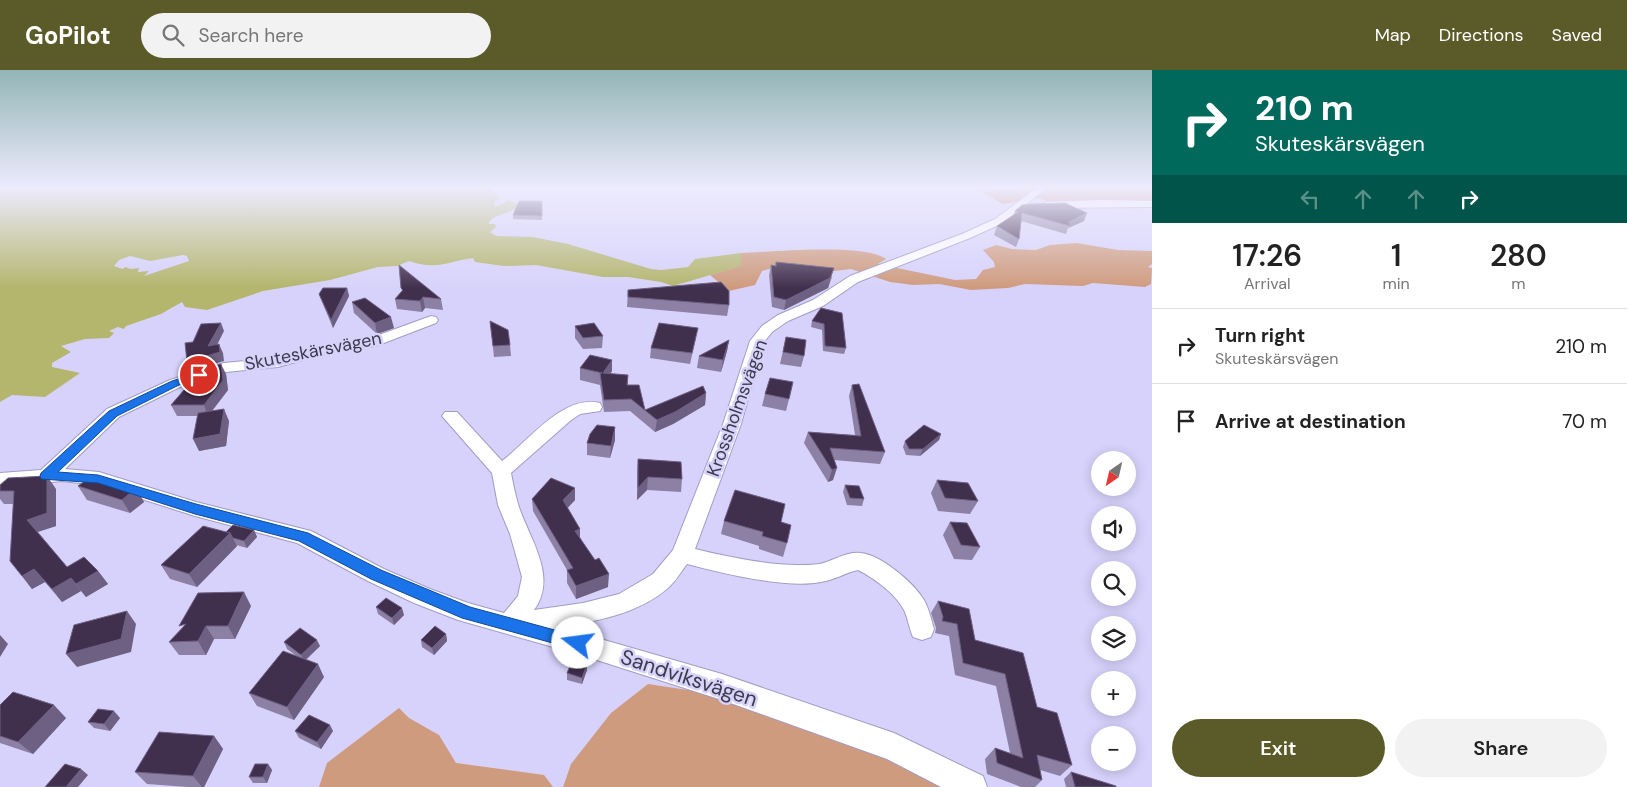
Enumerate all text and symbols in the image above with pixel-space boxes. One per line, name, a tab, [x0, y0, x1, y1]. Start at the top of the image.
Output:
search box	[141, 13, 491, 58]
text: GoPilot	[25, 20, 111, 51]
icon: search	[159, 21, 187, 49]
text: Search here	[199, 23, 303, 48]
text: Map	[1375, 23, 1411, 47]
text: Directions	[1439, 23, 1524, 47]
text: Saved	[1552, 23, 1602, 47]
text: 210 m	[1255, 85, 1354, 131]
icon: right	[1172, 90, 1237, 155]
text: Skuteskärsvägen	[1255, 129, 1425, 158]
icon: left	[1296, 185, 1324, 213]
icon: ahead	[1349, 185, 1377, 213]
icon: ahead	[1402, 185, 1430, 213]
icon: right	[1455, 185, 1483, 213]
text: 17:26	[1232, 236, 1302, 275]
text: 1	[1391, 236, 1401, 275]
text: 280	[1490, 236, 1547, 275]
text: Arrival	[1244, 273, 1291, 294]
text: min	[1383, 273, 1410, 294]
text: m	[1511, 273, 1526, 294]
text: Turn right	[1215, 323, 1305, 348]
street label: Skuteskärsvägen	[243, 326, 383, 376]
icon: right	[1172, 332, 1200, 360]
text: 210 m	[1555, 334, 1607, 359]
street label: Krossholmsvägen	[701, 336, 773, 480]
text: Skuteskärsvägen	[1215, 348, 1339, 369]
pin	[178, 354, 220, 396]
icon: arrive	[185, 361, 213, 389]
icon: arrive	[1172, 407, 1200, 435]
text: Arrive at destination	[1215, 409, 1406, 434]
text: 70 m	[1562, 409, 1607, 434]
north arrow	[1091, 451, 1136, 496]
map controls	[1091, 451, 1136, 771]
button: sound	[1091, 506, 1136, 551]
button: search	[1091, 561, 1136, 606]
position arrow	[551, 616, 603, 668]
button: layers	[1091, 616, 1136, 661]
street label: Sandviksvägen	[617, 643, 761, 713]
button: +	[1091, 671, 1136, 716]
button: Exit	[1172, 719, 1385, 777]
button: Share	[1395, 719, 1607, 777]
button: −	[1091, 726, 1136, 771]

